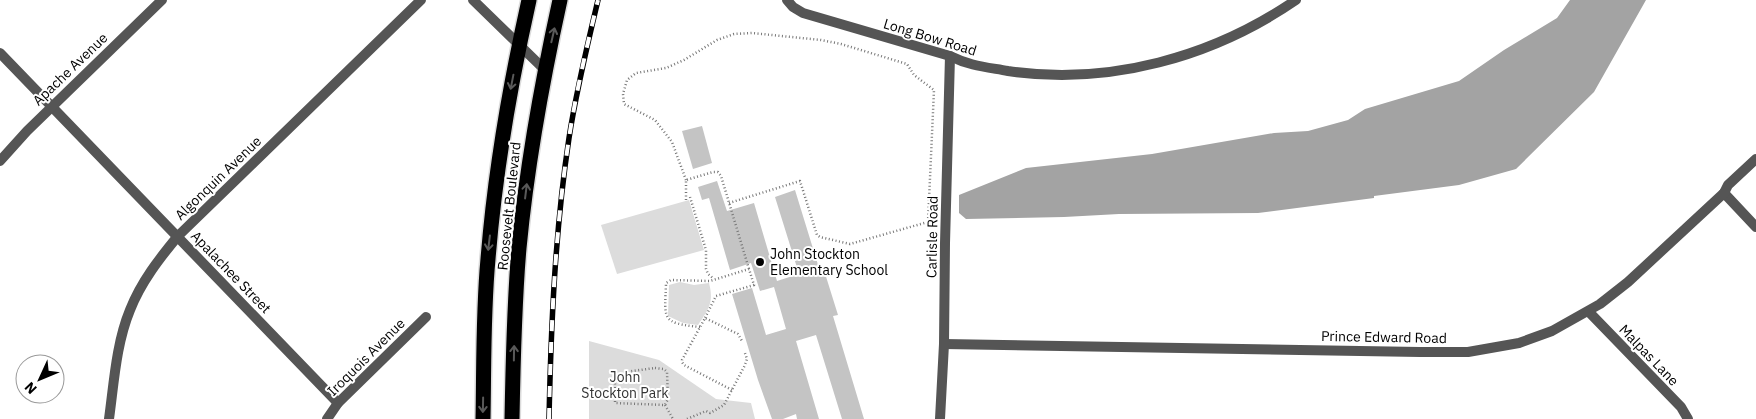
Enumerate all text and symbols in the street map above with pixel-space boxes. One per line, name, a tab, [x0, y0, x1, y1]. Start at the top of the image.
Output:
street label: Long Bow Road	[881, 14, 979, 60]
one-way arrow	[549, 27, 558, 43]
street label: Apache Avenue	[29, 29, 111, 109]
one-way arrow	[506, 73, 516, 89]
street label: Algonquin Avenue	[171, 132, 265, 224]
street label: Roosevelt Boulevard	[493, 141, 525, 271]
one-way arrow	[521, 183, 531, 199]
street label: Carlisle Road	[922, 196, 942, 278]
street label: Apalachee Street	[187, 227, 275, 317]
one-way arrow	[484, 234, 494, 250]
place label: John Stockton Elementary School	[770, 245, 888, 279]
marker: John Stockton Elementary School	[754, 256, 766, 268]
street label: Iroquois Avenue	[323, 314, 409, 400]
street label: Malpas Lane	[1615, 321, 1683, 390]
street label: Prince Edward Road	[1321, 327, 1447, 347]
one-way arrow	[509, 345, 518, 361]
north arrow	[15, 354, 65, 404]
park label: John Stockton Park	[581, 368, 669, 402]
text: N	[21, 378, 41, 398]
one-way arrow	[479, 397, 488, 413]

